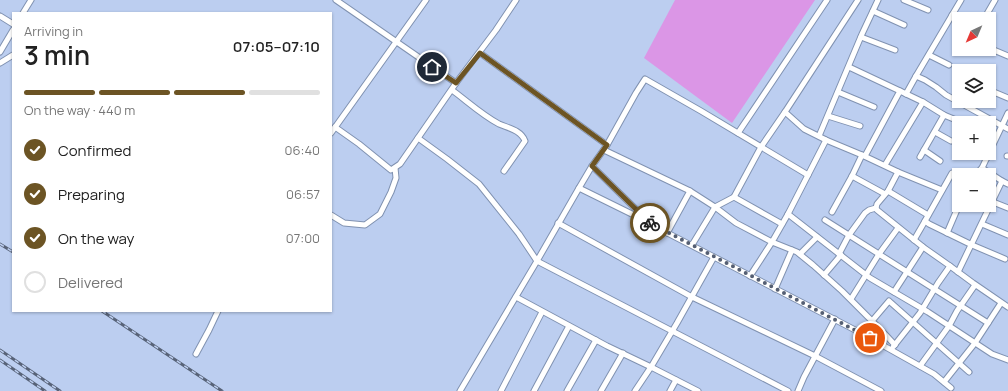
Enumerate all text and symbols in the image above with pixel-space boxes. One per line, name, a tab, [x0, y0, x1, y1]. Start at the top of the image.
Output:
north arrow	[952, 12, 996, 56]
map controls	[952, 12, 996, 212]
text: Arriving in	[24, 22, 83, 40]
text: 07:05–07:10	[233, 36, 320, 57]
text: 3 min	[24, 37, 90, 73]
pin	[415, 50, 449, 84]
icon: home	[421, 56, 443, 78]
button: layers	[952, 64, 996, 108]
text: On the way · 440 m	[24, 101, 135, 119]
button: +	[952, 116, 996, 160]
icon: check	[24, 139, 46, 161]
text: Confirmed	[58, 140, 131, 161]
text: 06:40	[285, 141, 320, 159]
button: −	[952, 168, 996, 212]
icon: check	[24, 183, 46, 205]
text: Preparing	[58, 184, 125, 205]
text: 06:57	[286, 185, 320, 203]
courier	[630, 203, 670, 243]
icon: bike	[639, 212, 661, 234]
icon: check	[24, 227, 46, 249]
text: On the way	[58, 228, 134, 249]
text: 07:00	[286, 229, 320, 247]
text: Delivered	[58, 272, 123, 293]
pin	[853, 321, 887, 355]
icon: bag	[859, 327, 881, 349]

